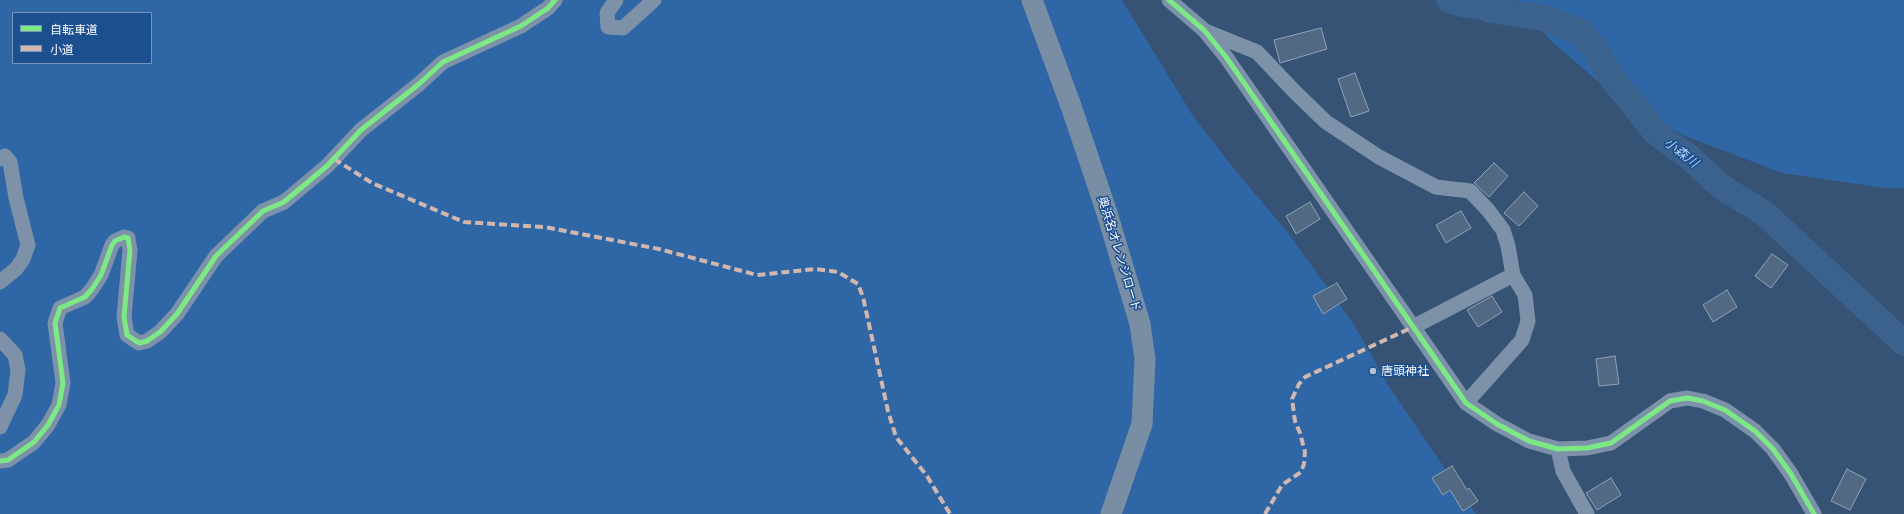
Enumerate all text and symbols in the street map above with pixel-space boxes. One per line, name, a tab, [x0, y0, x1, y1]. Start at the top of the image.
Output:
legend	[12, 12, 152, 64]
text: 自転車道	[50, 23, 98, 37]
text: 小道	[50, 43, 74, 57]
water label: 小森川	[1661, 135, 1701, 171]
street label: 奥浜名オレンジロード	[1095, 195, 1143, 313]
place label: 唐頭神社	[1381, 364, 1429, 378]
marker: 唐頭神社	[1368, 366, 1378, 376]

